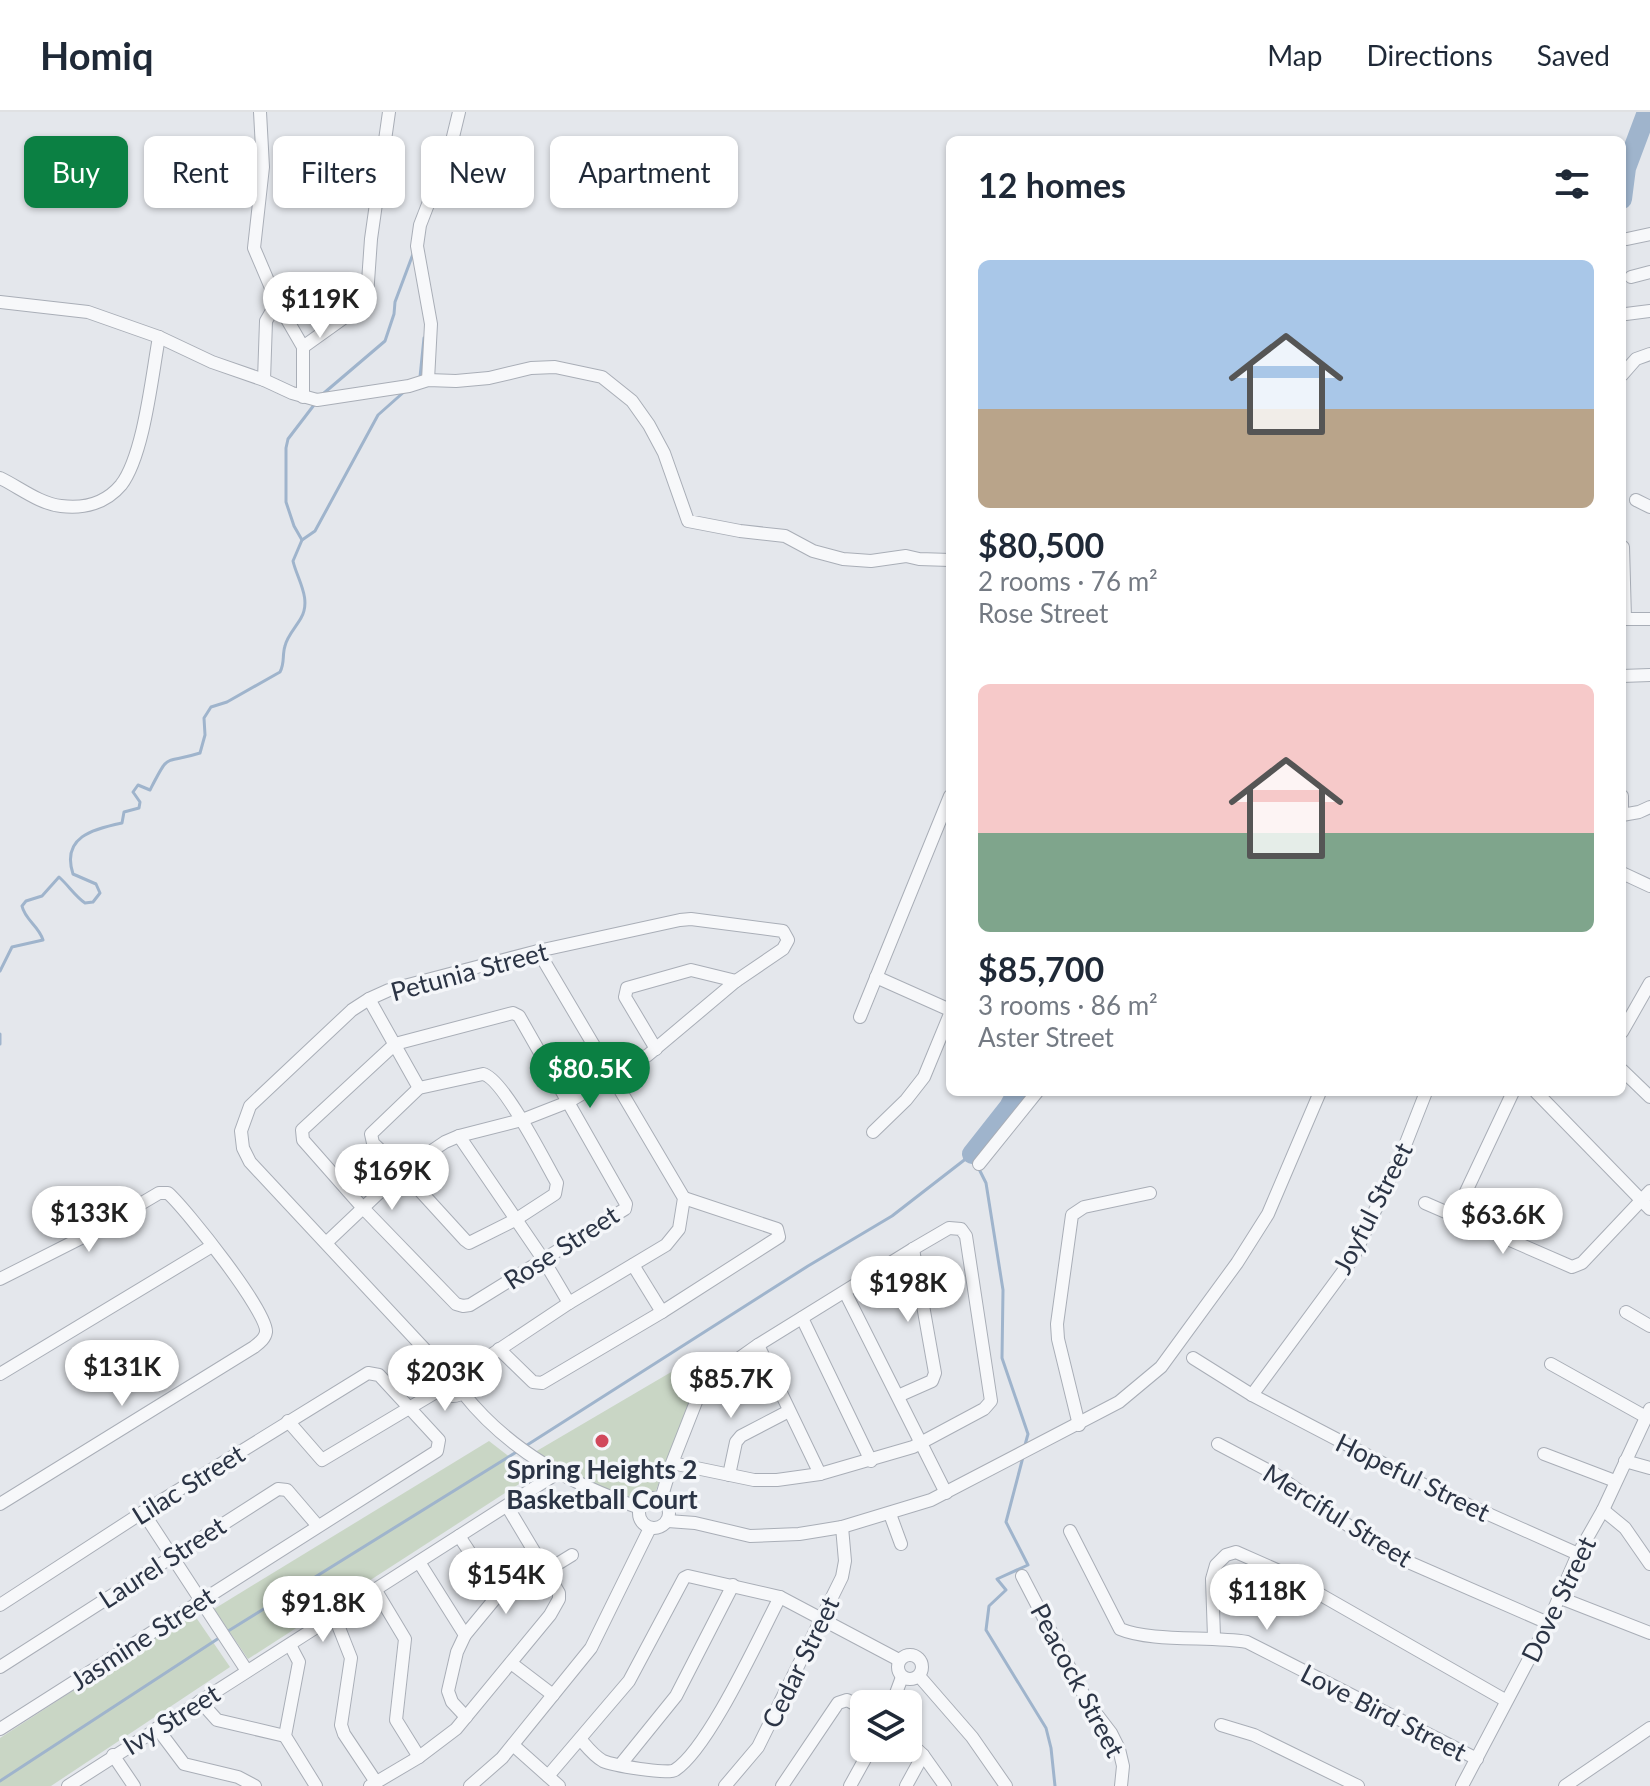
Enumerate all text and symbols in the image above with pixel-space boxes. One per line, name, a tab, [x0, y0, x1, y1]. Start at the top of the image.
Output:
text: Homiq	[40, 32, 154, 78]
text: Map	[1267, 38, 1322, 72]
text: Directions	[1366, 38, 1493, 72]
text: Saved	[1537, 38, 1610, 72]
chip: Buy	[24, 136, 128, 208]
chip: Rent	[144, 136, 257, 208]
chip: Filters	[273, 136, 405, 208]
chip: New	[421, 136, 534, 208]
chip: Apartment	[550, 136, 738, 208]
icon: filters	[1550, 162, 1594, 206]
text: 12 homes	[978, 164, 1126, 205]
pin: $119K	[264, 272, 376, 340]
text: $119K	[281, 282, 359, 314]
icon: home	[1214, 312, 1358, 456]
text: $80,500	[978, 524, 1104, 565]
text: 2 rooms · 76 m²	[978, 565, 1158, 597]
text: Rose Street	[978, 597, 1108, 629]
icon: home	[1214, 736, 1358, 880]
street label: Petunia Street	[387, 935, 552, 1007]
text: $85,700	[978, 948, 1104, 989]
text: 3 rooms · 86 m²	[978, 989, 1158, 1021]
text: Aster Street	[978, 1021, 1114, 1053]
pin: $80.5K	[525, 1042, 655, 1110]
text: $80.5K	[548, 1052, 632, 1084]
street label: Joyful Street	[1325, 1136, 1419, 1279]
pin: $169K	[336, 1144, 448, 1212]
text: $169K	[353, 1154, 431, 1186]
pin: $133K	[33, 1186, 145, 1254]
pin: $63.6K	[1438, 1188, 1568, 1256]
text: $133K	[50, 1196, 128, 1228]
street label: Rose Street	[498, 1198, 625, 1296]
text: $63.6K	[1461, 1198, 1545, 1230]
pin: $198K	[852, 1256, 964, 1324]
text: $198K	[869, 1266, 947, 1298]
pin: $131K	[66, 1340, 178, 1408]
pin: $203K	[389, 1345, 501, 1413]
text: $131K	[83, 1350, 161, 1382]
pin: $85.7K	[666, 1352, 796, 1420]
text: $203K	[406, 1355, 484, 1387]
text: $85.7K	[689, 1362, 773, 1394]
street label: Hopeful Street	[1331, 1426, 1496, 1528]
marker: Spring Heights 2 Basketball Court	[593, 1432, 611, 1450]
street label: Lilac Street	[126, 1437, 251, 1531]
place label: Spring Heights 2 Basketball Court	[506, 1453, 698, 1515]
street label: Merciful Street	[1257, 1456, 1419, 1574]
street label: Laurel Street	[93, 1509, 232, 1615]
street label: Dove Street	[1514, 1530, 1602, 1667]
pin: $154K	[450, 1548, 562, 1616]
text: $154K	[467, 1558, 545, 1590]
pin: $118K	[1211, 1564, 1323, 1632]
text: $118K	[1228, 1574, 1306, 1606]
pin: $91.8K	[258, 1576, 388, 1644]
street label: Jasmine Street	[64, 1579, 221, 1697]
text: $91.8K	[281, 1586, 365, 1618]
street label: Cedar Street	[754, 1590, 846, 1733]
street label: Peacock Street	[1024, 1598, 1132, 1763]
street label: Love Bird Street	[1296, 1657, 1473, 1768]
street label: Ivy Street	[117, 1676, 226, 1761]
map controls	[850, 1690, 922, 1762]
button: layers	[850, 1690, 922, 1762]

